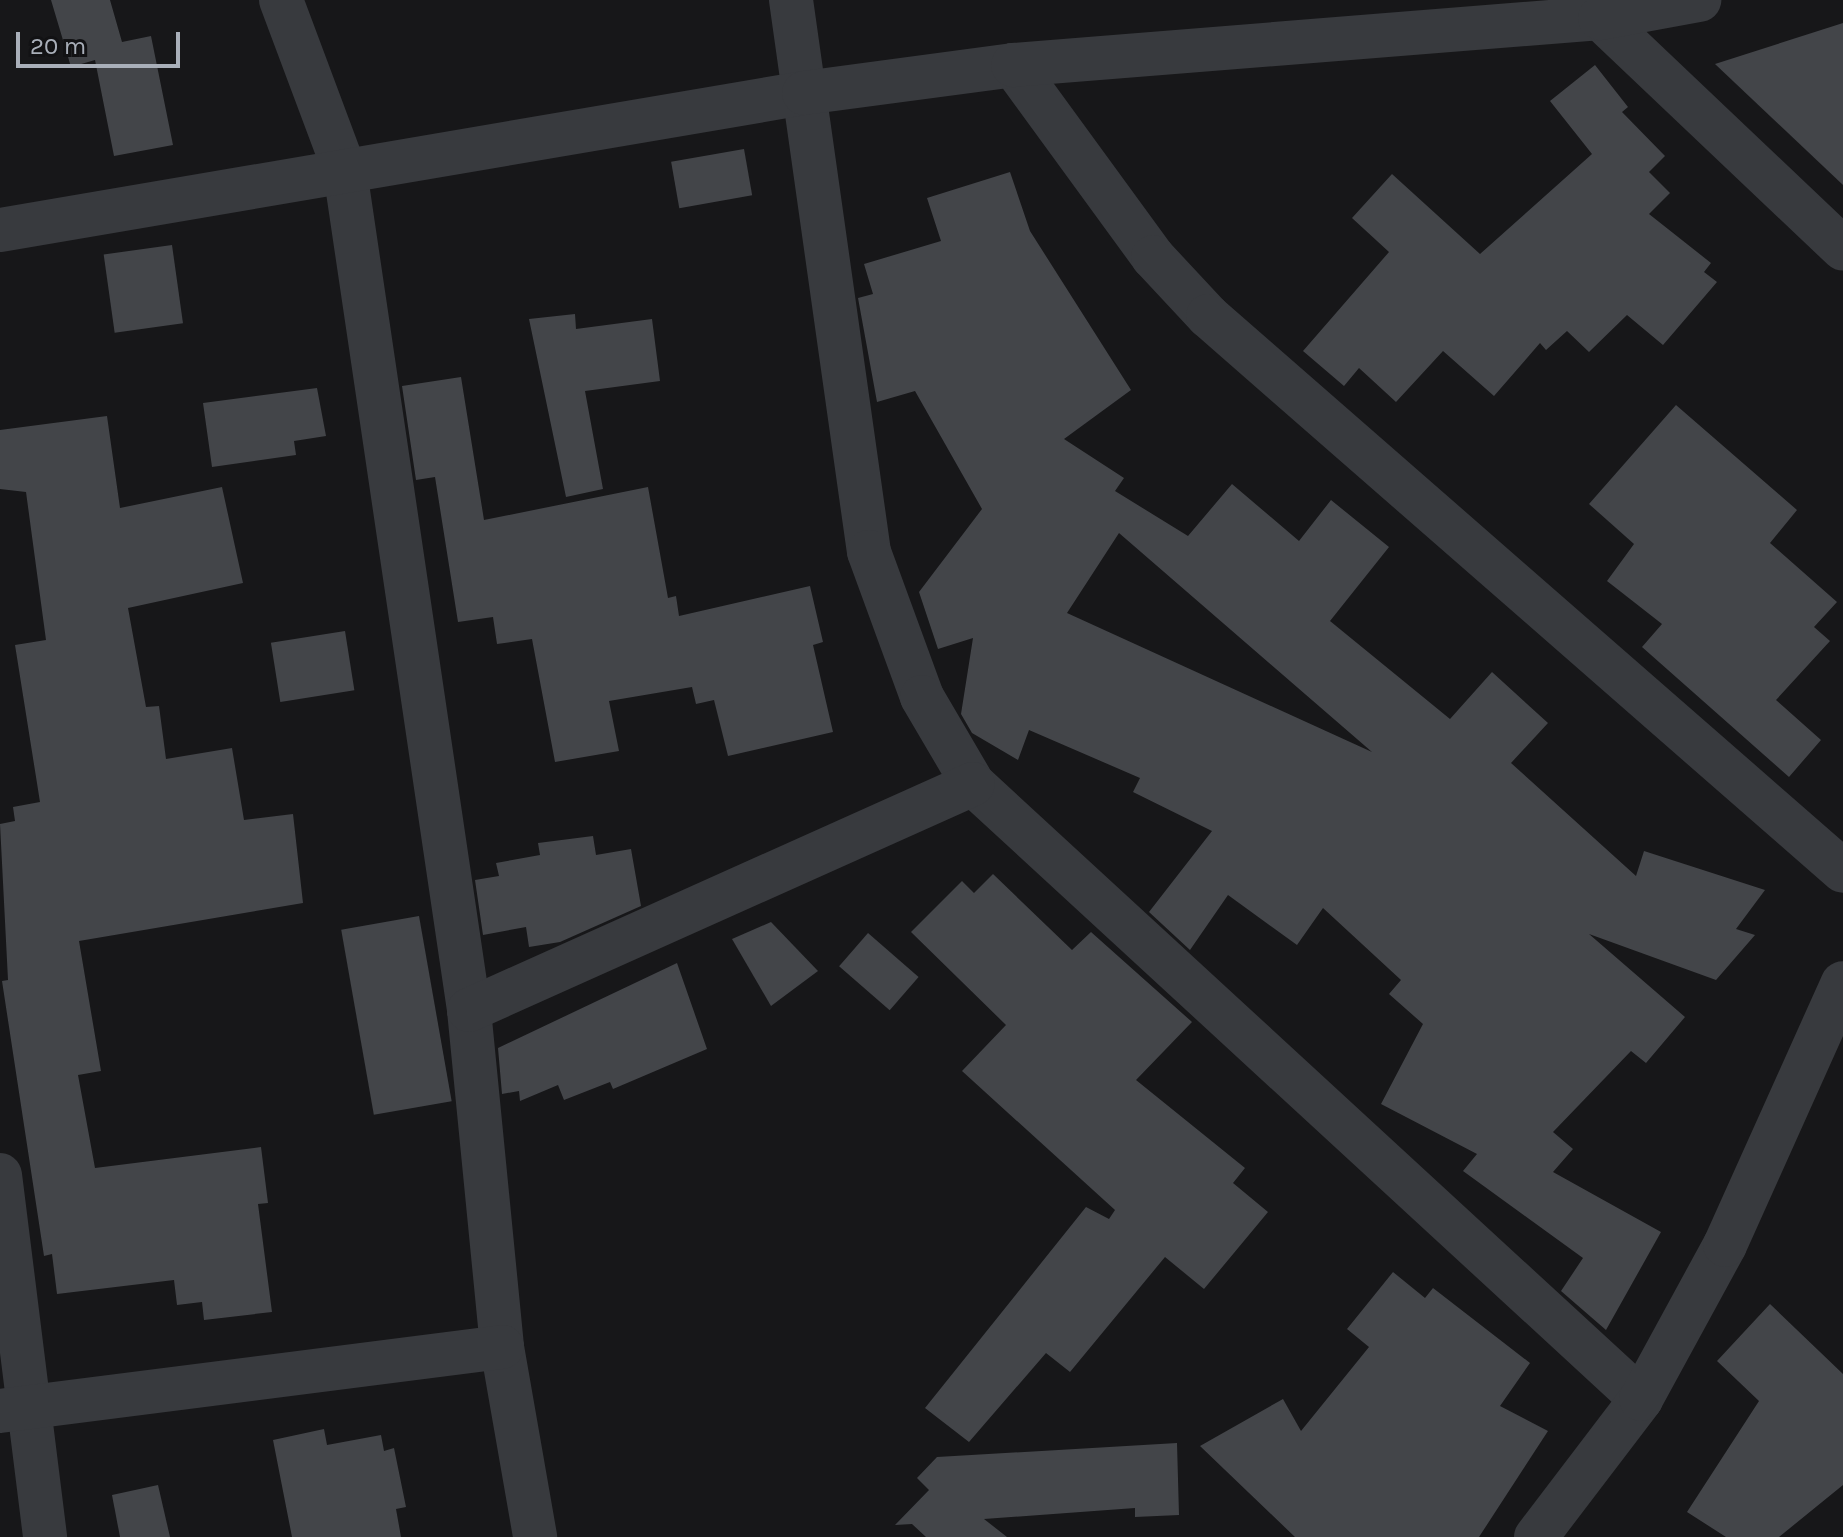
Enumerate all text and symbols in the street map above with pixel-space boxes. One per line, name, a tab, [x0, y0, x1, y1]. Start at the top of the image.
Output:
scale bar	[20, 16, 184, 66]
text: 20 m	[30, 32, 86, 60]

